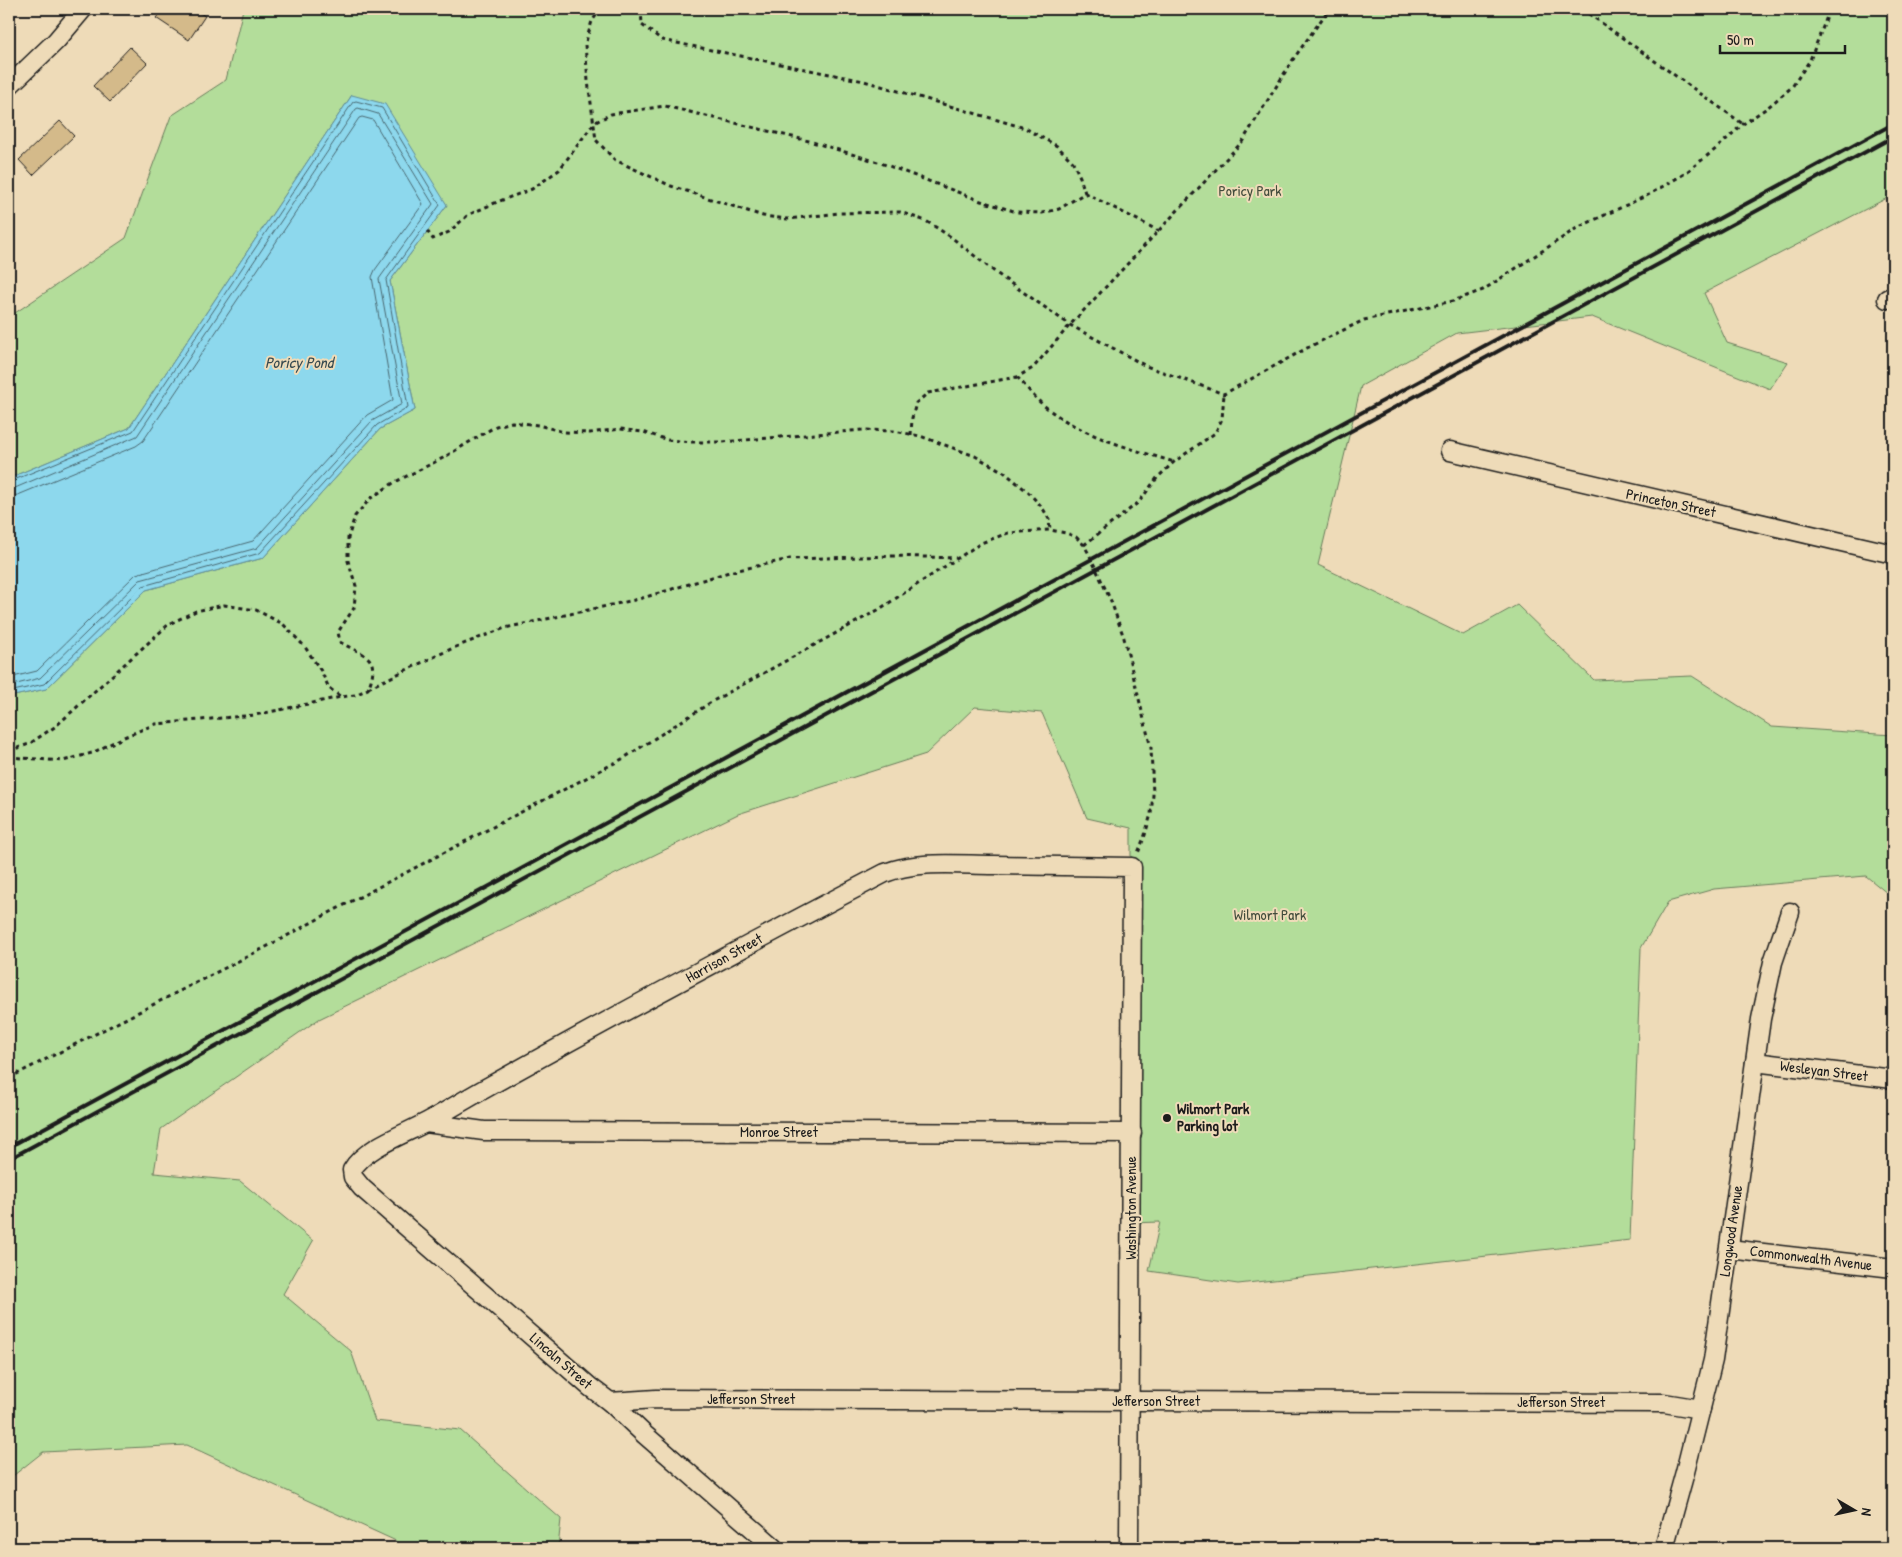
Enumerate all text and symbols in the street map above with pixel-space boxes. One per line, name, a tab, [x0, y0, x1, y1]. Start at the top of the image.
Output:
scale bar	[1720, 22, 1844, 54]
text: 50 m	[1727, 29, 1754, 50]
park label: Poricy Park	[1218, 180, 1282, 201]
water label: Poricy Pond	[265, 351, 336, 373]
street label: Princeton Street	[1624, 483, 1719, 522]
park label: Wilmort Park	[1234, 904, 1306, 925]
street label: Harrison Street	[682, 927, 767, 987]
street label: Wesleyan Street	[1779, 1055, 1870, 1086]
place label: Wilmort Park Parking lot	[1177, 1098, 1250, 1137]
marker: Wilmort Park Parking lot	[1161, 1112, 1173, 1124]
street label: Monroe Street	[740, 1121, 819, 1142]
street label: Washington Avenue	[1120, 1156, 1141, 1260]
street label: Longwood Avenue	[1714, 1184, 1747, 1278]
street label: Commonwealth Avenue	[1749, 1240, 1874, 1275]
street label: Lincoln Street	[525, 1328, 598, 1394]
street label: Jefferson Street	[707, 1388, 796, 1409]
street label: Jefferson Street	[1112, 1390, 1201, 1411]
street label: Jefferson Street	[1517, 1391, 1606, 1412]
north arrow	[1830, 1484, 1880, 1534]
text: N	[1857, 1507, 1877, 1518]

